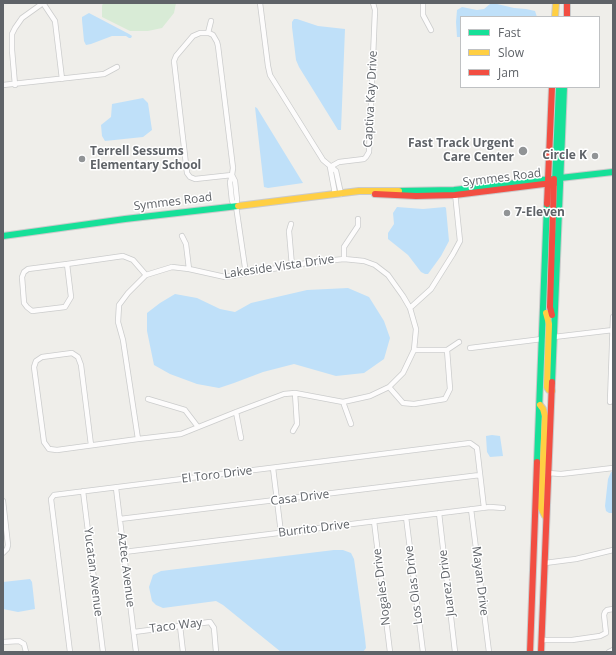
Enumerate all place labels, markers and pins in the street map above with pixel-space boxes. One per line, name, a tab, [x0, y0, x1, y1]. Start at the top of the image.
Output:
place label: Fast Track Urgent Care Center	[408, 137, 514, 165]
place label: Terrell Sessums Elementary School	[90, 145, 201, 173]
marker: Fast Track Urgent Care Center	[517, 145, 529, 157]
place label: Circle K	[542, 149, 587, 163]
marker: Circle K	[590, 151, 600, 161]
marker: Terrell Sessums Elementary School	[77, 154, 87, 164]
place label: 7-Eleven	[515, 206, 565, 220]
marker: 7-Eleven	[502, 208, 512, 218]

